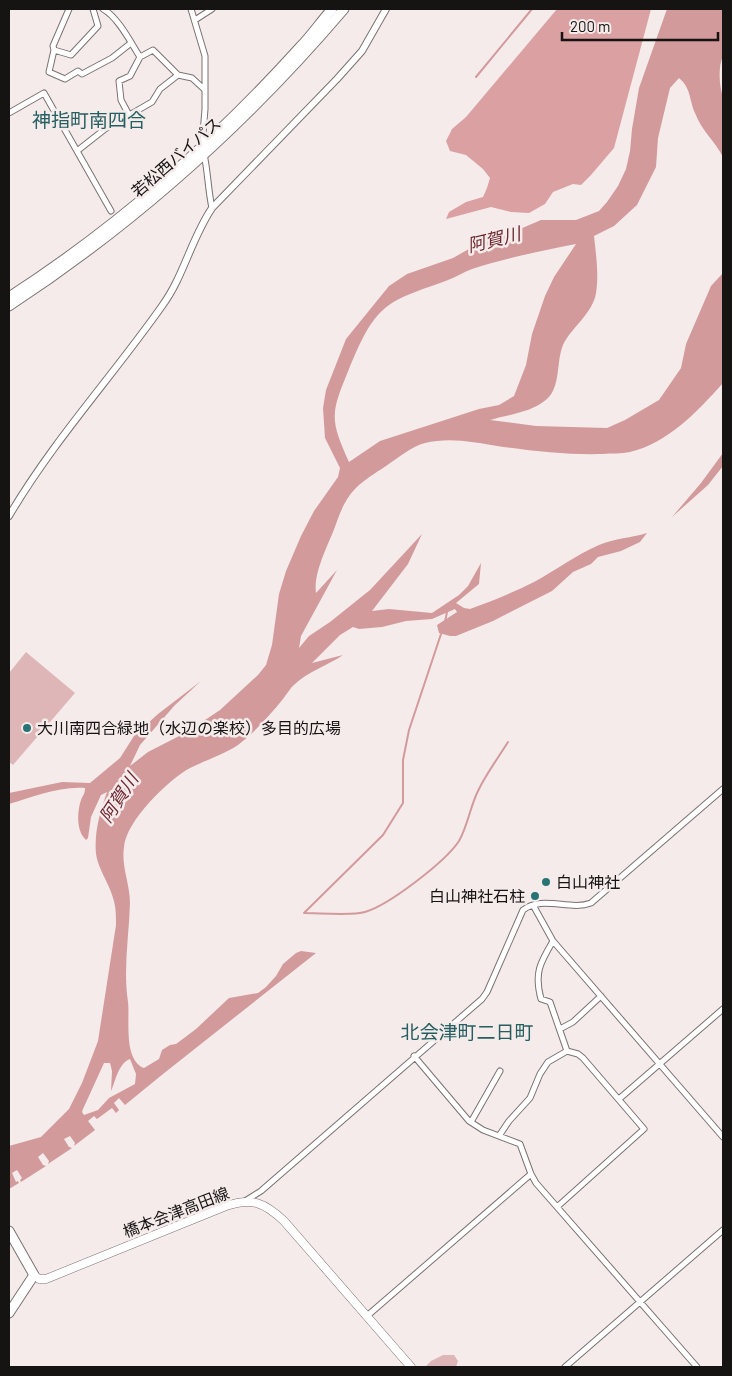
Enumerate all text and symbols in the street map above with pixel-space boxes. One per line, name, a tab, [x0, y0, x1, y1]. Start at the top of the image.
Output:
scale bar	[562, 10, 718, 42]
text: 200 m	[570, 17, 610, 35]
district label: 神指町南四合	[32, 108, 146, 131]
street label: 若松西バイパス	[127, 113, 224, 200]
water label: 阿賀川	[465, 221, 525, 256]
place label: 大川南四合緑地（水辺の楽校）多目的広場	[37, 718, 341, 737]
marker: 大川南四合緑地（水辺の楽校）多目的広場	[21, 722, 33, 734]
water label: 阿賀川	[94, 767, 143, 826]
place label: 白山神社	[556, 872, 620, 891]
marker: 白山神社	[540, 876, 552, 888]
place label: 白山神社石柱	[429, 886, 525, 905]
marker: 白山神社石柱	[529, 890, 541, 902]
district label: 北会津町二日町	[400, 1020, 534, 1043]
street label: 橋本会津高田線	[120, 1183, 232, 1240]

